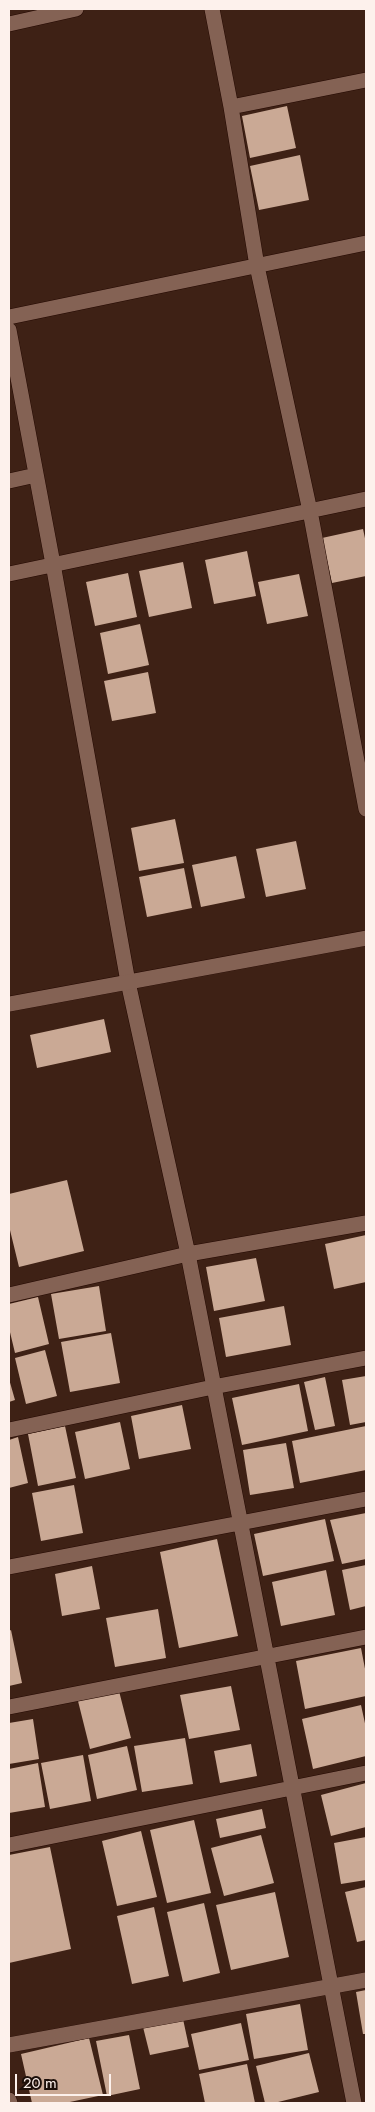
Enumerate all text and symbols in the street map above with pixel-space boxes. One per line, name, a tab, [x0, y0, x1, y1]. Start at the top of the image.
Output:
scale bar	[18, 2064, 114, 2096]
text: 20 m	[23, 2072, 57, 2094]

